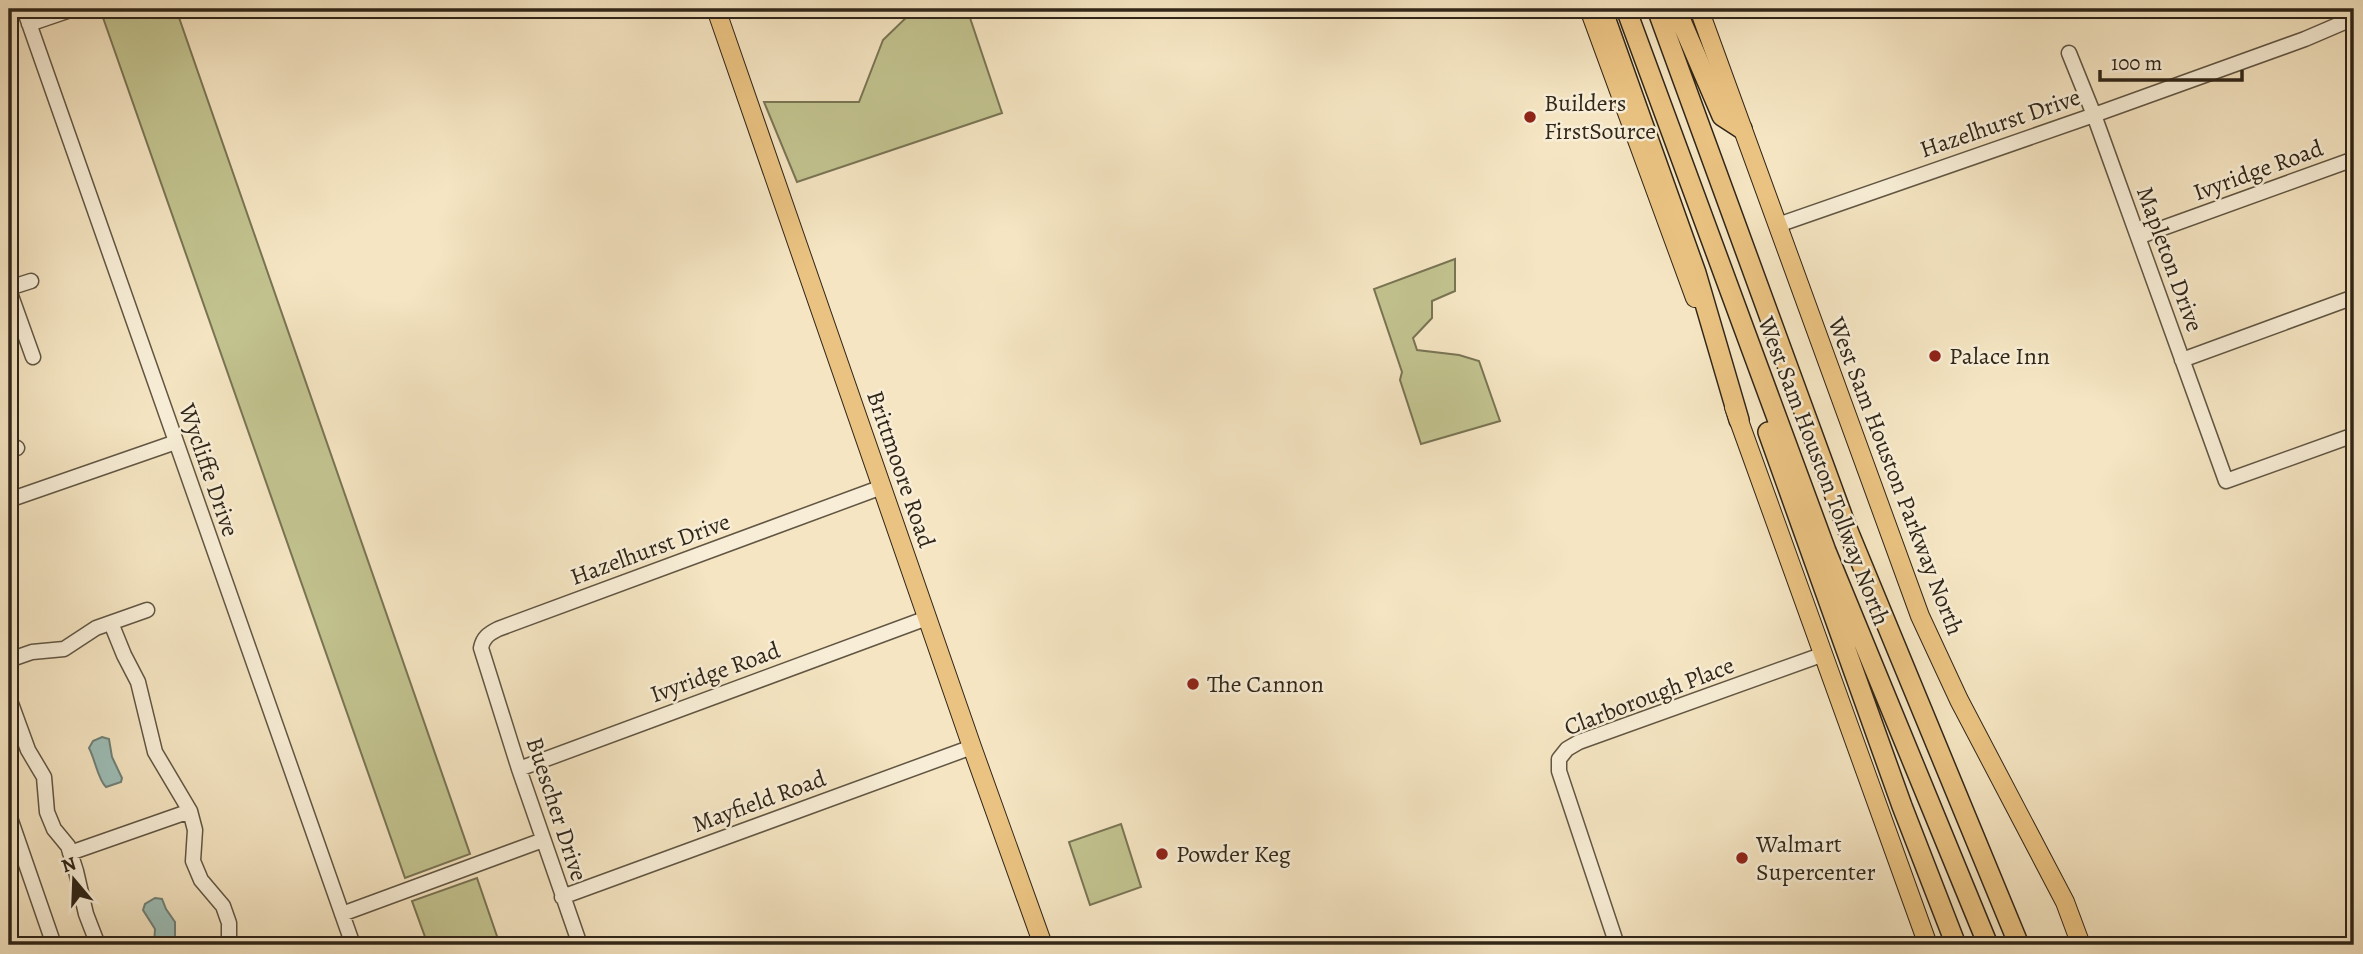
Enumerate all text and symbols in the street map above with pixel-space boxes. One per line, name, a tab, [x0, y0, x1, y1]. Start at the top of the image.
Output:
scale bar	[2100, 38, 2242, 82]
text: 100 m	[2111, 49, 2162, 77]
street label: Hazelhurst Drive	[1916, 81, 2084, 165]
place label: Builders FirstSource	[1544, 87, 1656, 147]
marker: Builders FirstSource	[1522, 109, 1538, 125]
street label: Ivyridge Road	[2189, 132, 2327, 208]
street label: Mapleton Drive	[2129, 182, 2211, 336]
street label: West Sam Houston Tollway North	[1750, 311, 1898, 630]
street label: West Sam Houston Parkway North	[1820, 311, 1972, 640]
place label: Palace Inn	[1949, 340, 2050, 372]
marker: Palace Inn	[1927, 348, 1943, 364]
street label: Brittmoore Road	[859, 386, 943, 552]
street label: Wycliffe Drive	[171, 398, 247, 541]
street label: Hazelhurst Drive	[566, 505, 734, 593]
street label: Ivyridge Road	[646, 634, 784, 710]
street label: Clarborough Place	[1559, 649, 1739, 743]
place label: The Cannon	[1207, 668, 1324, 700]
marker: The Cannon	[1185, 676, 1201, 692]
street label: Buescher Drive	[519, 733, 595, 885]
street label: Mayfield Road	[688, 762, 830, 840]
place label: Walmart Supercenter	[1755, 828, 1876, 888]
place label: Powder Keg	[1176, 838, 1291, 870]
north arrow	[38, 846, 108, 916]
marker: Powder Keg	[1154, 846, 1170, 862]
text: N	[58, 850, 80, 879]
marker: Walmart Supercenter	[1734, 850, 1750, 866]

